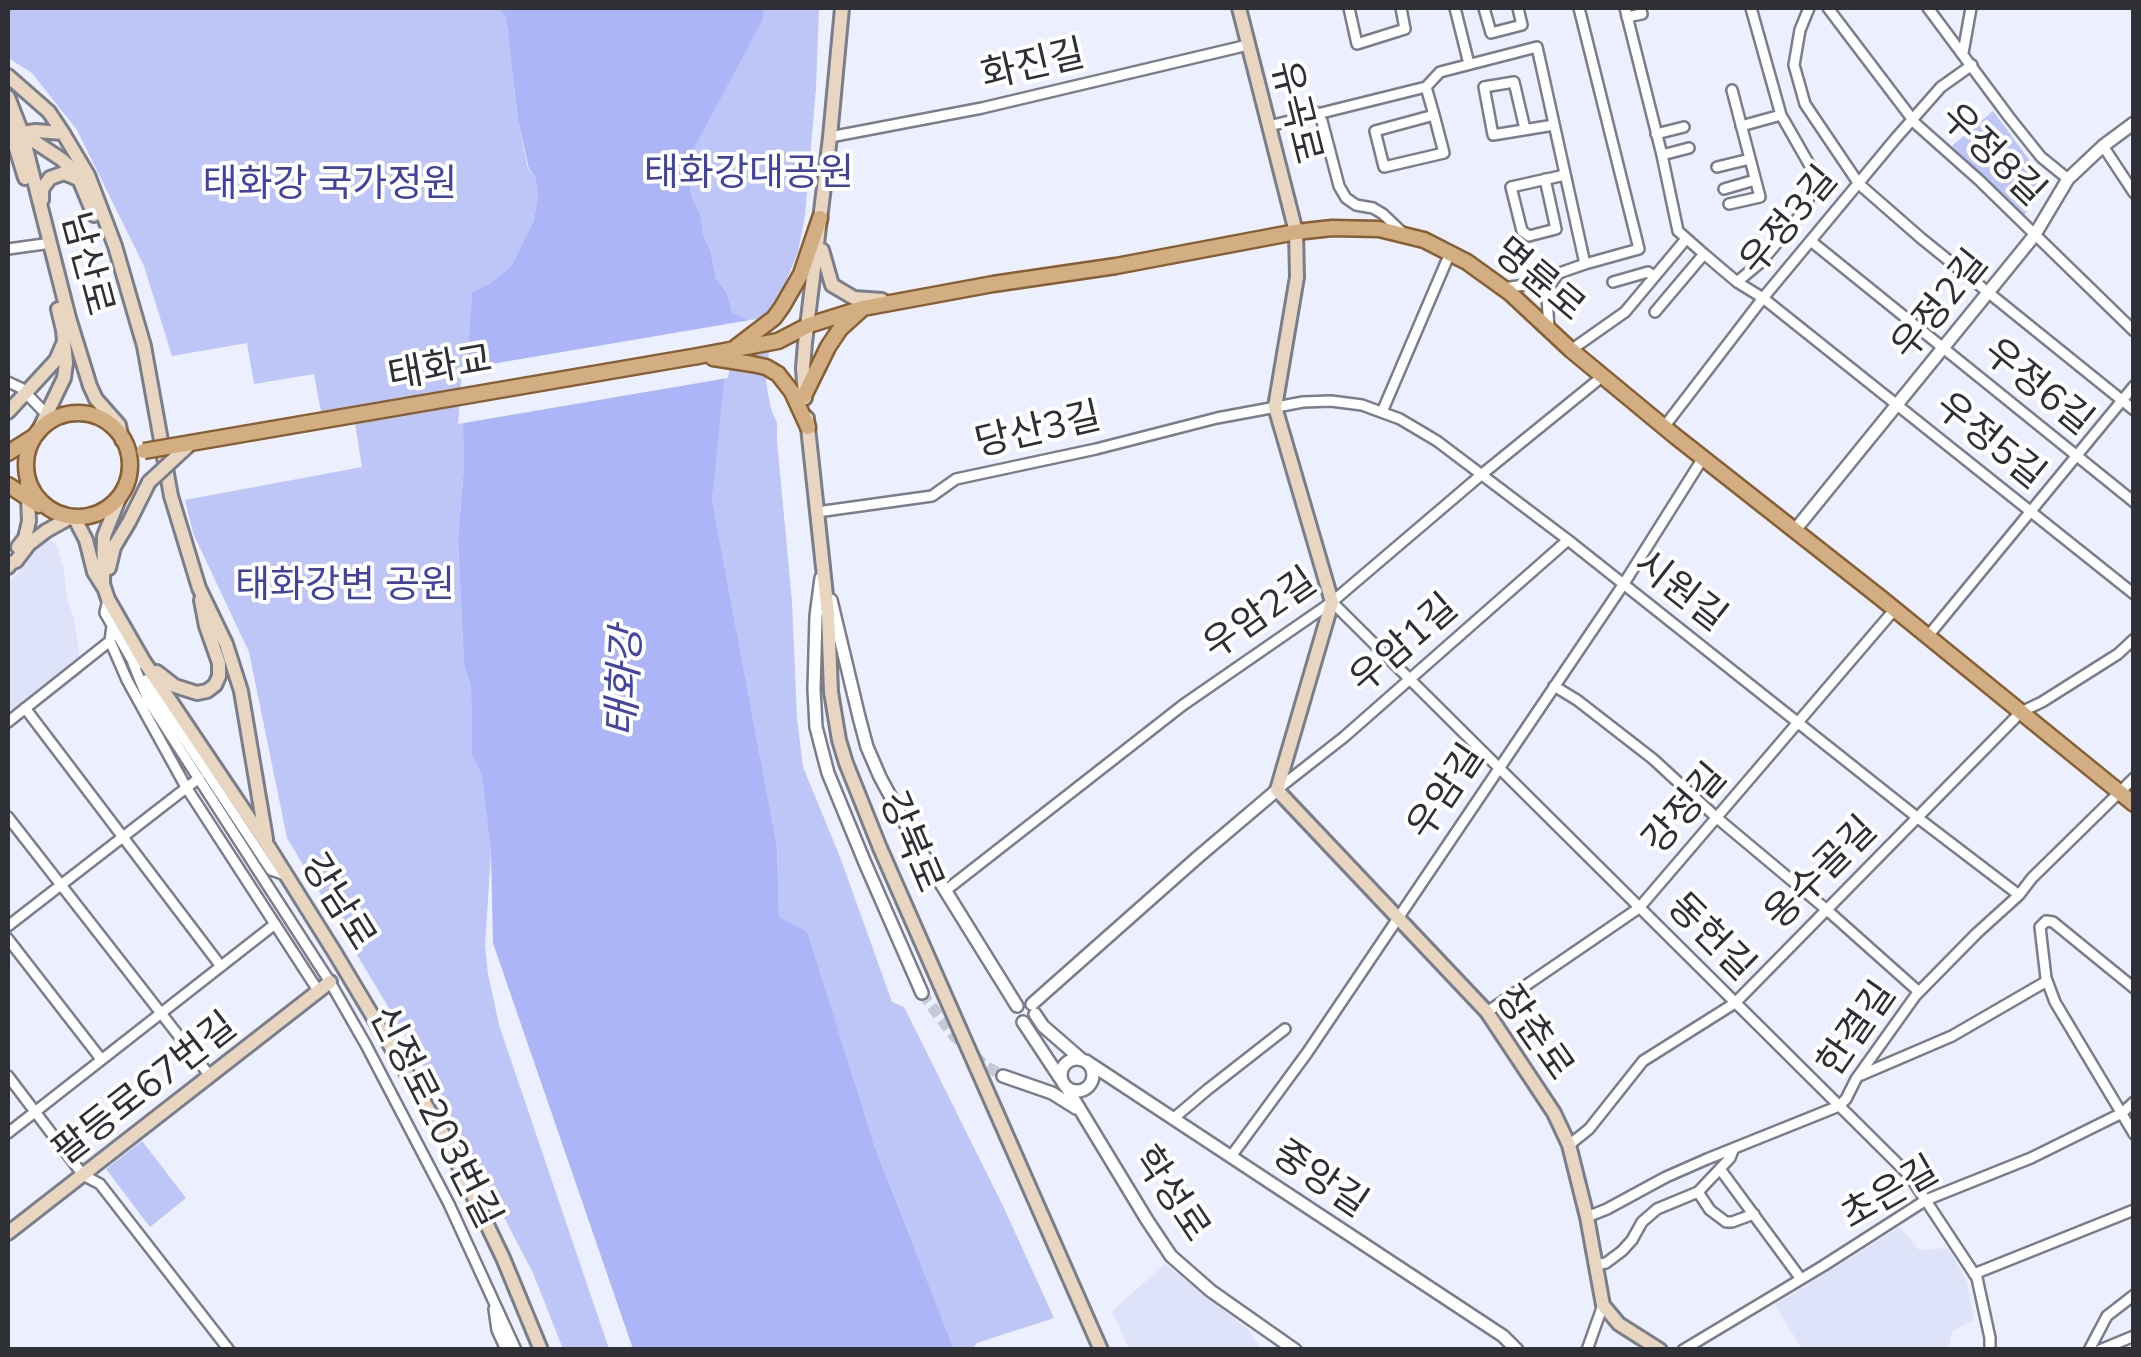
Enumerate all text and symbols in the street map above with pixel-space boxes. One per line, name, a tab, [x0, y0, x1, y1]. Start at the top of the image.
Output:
street label: 화진길	[977, 31, 1089, 99]
street label: 유곡로	[1261, 56, 1331, 168]
street label: 우정8길	[1931, 94, 2055, 216]
park label: 태화강대공원	[644, 151, 854, 197]
street label: 우정3길	[1730, 157, 1848, 285]
park label: 태화강 국가정원	[203, 162, 457, 208]
street label: 남산로	[51, 207, 123, 321]
street label: 명륜로	[1484, 229, 1594, 331]
street label: 우정2길	[1882, 241, 1998, 369]
street label: 우정6길	[1974, 329, 2102, 445]
street label: 태화교	[384, 336, 496, 400]
street label: 우정5길	[1926, 383, 2054, 499]
street label: 당산3길	[971, 393, 1105, 467]
street label: 시원길	[1625, 541, 1735, 641]
street label: 우암2길	[1195, 559, 1325, 669]
park label: 태화강변 공원	[235, 563, 455, 609]
street label: 우암1길	[1341, 585, 1467, 703]
water label: 태화강	[598, 626, 652, 738]
street label: 우암길	[1398, 736, 1494, 848]
street label: 강정길	[1633, 754, 1737, 864]
street label: 강북로	[870, 785, 952, 899]
street label: 옹수골길	[1755, 807, 1887, 939]
street label: 강남로	[291, 845, 385, 959]
street label: 동헌길	[1658, 884, 1764, 990]
street label: 한결길	[1808, 973, 1906, 1085]
street label: 장춘로	[1485, 977, 1583, 1089]
street label: 신정로203번길	[359, 998, 511, 1236]
street label: 팔등로67번길	[44, 1003, 246, 1175]
street label: 중앙길	[1264, 1131, 1376, 1227]
street label: 학성로	[1123, 1138, 1219, 1250]
street label: 초은길	[1833, 1147, 1947, 1239]

